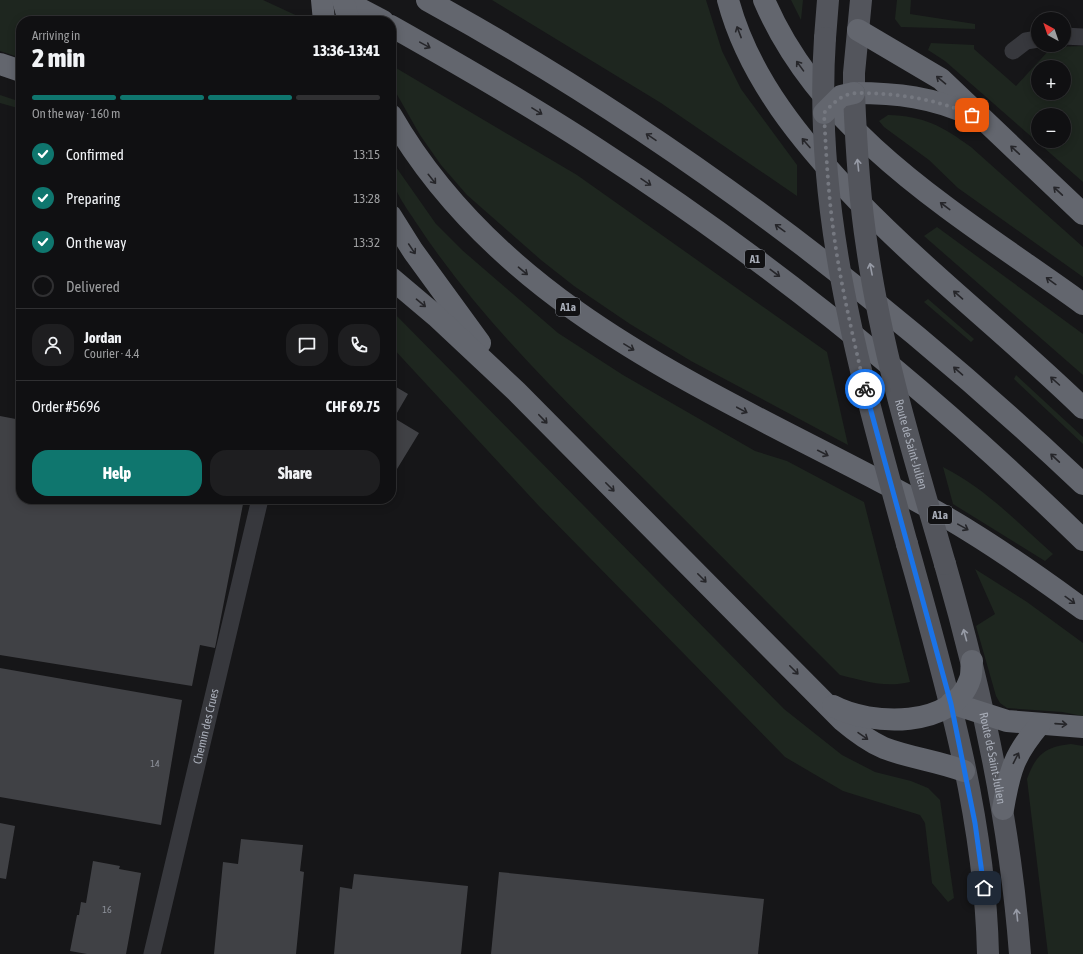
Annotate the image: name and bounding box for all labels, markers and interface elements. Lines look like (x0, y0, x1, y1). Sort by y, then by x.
north arrow (1031, 12, 1071, 52)
map controls (1031, 12, 1071, 148)
one-way arrow (735, 27, 743, 39)
text: Arriving in (32, 28, 80, 43)
one-way arrow (419, 41, 431, 49)
text: 13:36–13:41 (313, 42, 380, 59)
text: 2 min (32, 43, 85, 73)
button: + (1031, 60, 1071, 100)
one-way arrow (796, 61, 805, 72)
one-way arrow (936, 76, 947, 84)
pin (955, 98, 989, 132)
icon: bag (961, 104, 983, 126)
text: On the way · 160 m (32, 106, 120, 121)
one-way arrow (531, 108, 543, 116)
button: − (1031, 108, 1071, 148)
one-way arrow (646, 133, 657, 141)
one-way arrow (801, 138, 811, 148)
icon: check (32, 143, 54, 165)
one-way arrow (1010, 145, 1020, 155)
text: Confirmed (66, 146, 124, 163)
text: 13:15 (353, 147, 380, 162)
one-way arrow (854, 159, 862, 172)
one-way arrow (428, 173, 437, 184)
one-way arrow (640, 178, 651, 186)
one-way arrow (1053, 186, 1063, 195)
icon: check (32, 187, 54, 209)
text: Preparing (66, 190, 120, 207)
text: 13:28 (353, 191, 380, 206)
one-way arrow (940, 202, 951, 210)
one-way arrow (775, 224, 786, 232)
icon: check (32, 231, 54, 253)
text: On the way (66, 234, 127, 251)
text: 13:32 (353, 235, 380, 250)
one-way arrow (408, 243, 416, 255)
road number: A1 (745, 250, 765, 268)
one-way arrow (866, 263, 874, 276)
one-way arrow (518, 267, 529, 276)
one-way arrow (769, 269, 780, 278)
one-way arrow (1046, 277, 1057, 285)
text: Delivered (66, 278, 120, 295)
one-way arrow (953, 290, 963, 299)
one-way arrow (415, 298, 426, 307)
road number: A1a (556, 298, 580, 316)
button: person (32, 324, 74, 366)
button: chat (286, 324, 328, 366)
button: phone (338, 324, 380, 366)
text: Jordan (84, 329, 122, 346)
one-way arrow (623, 343, 634, 351)
text: Courier · 4.4 (84, 346, 140, 361)
one-way arrow (953, 366, 963, 375)
courier (845, 369, 885, 409)
one-way arrow (1049, 377, 1060, 386)
icon: bike (854, 378, 876, 400)
text: Order #5696 (32, 398, 100, 415)
text: CHF 69.75 (326, 398, 380, 415)
street label: Route de Saint-Julien (892, 398, 930, 491)
one-way arrow (736, 407, 748, 414)
one-way arrow (538, 414, 548, 424)
one-way arrow (817, 449, 829, 457)
button: Help (32, 450, 202, 496)
button: Share (210, 450, 380, 496)
one-way arrow (1050, 453, 1060, 462)
one-way arrow (605, 482, 615, 492)
road number: A1a (928, 506, 952, 524)
one-way arrow (957, 524, 969, 531)
one-way arrow (697, 573, 707, 583)
one-way arrow (1065, 596, 1076, 604)
one-way arrow (961, 629, 968, 642)
one-way arrow (789, 665, 799, 675)
street label: Chemin des Crues (190, 687, 222, 765)
street label: Route de Saint-Julien (976, 711, 1008, 805)
one-way arrow (1055, 721, 1068, 728)
one-way arrow (857, 732, 868, 740)
one-way arrow (1013, 752, 1020, 764)
house number: 14 (150, 758, 160, 769)
pin (967, 871, 1001, 905)
icon: home (973, 877, 995, 899)
house number: 16 (102, 904, 112, 915)
one-way arrow (1013, 909, 1021, 922)

